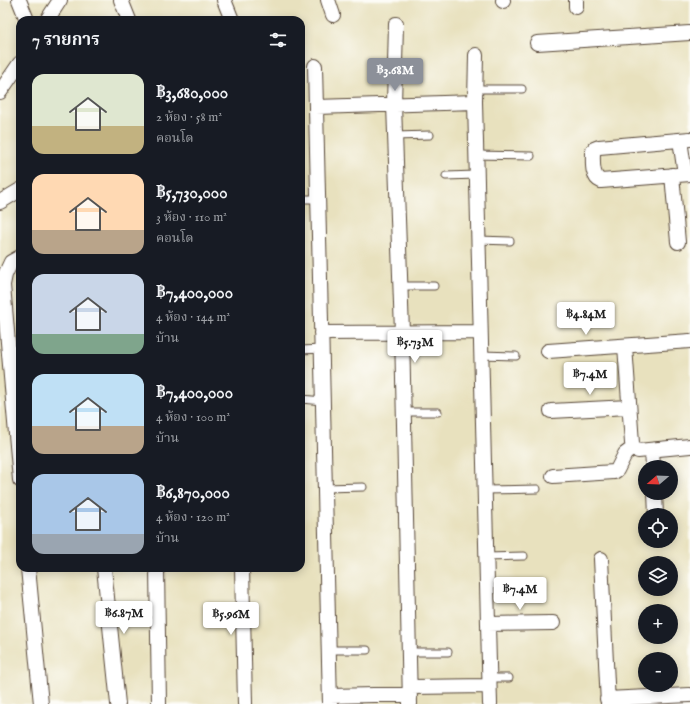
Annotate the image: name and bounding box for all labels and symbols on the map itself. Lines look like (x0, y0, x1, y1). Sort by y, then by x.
pin: ฿3.68M (362, 58, 428, 92)
pin: ฿4.84M (553, 302, 619, 336)
pin: ฿5.73M (382, 330, 448, 364)
pin: ฿7.4M (562, 362, 618, 396)
north arrow (638, 460, 678, 500)
pin: ฿7.4M (492, 577, 548, 611)
pin: ฿6.87M (91, 601, 157, 635)
pin: ฿5.96M (198, 602, 264, 636)

